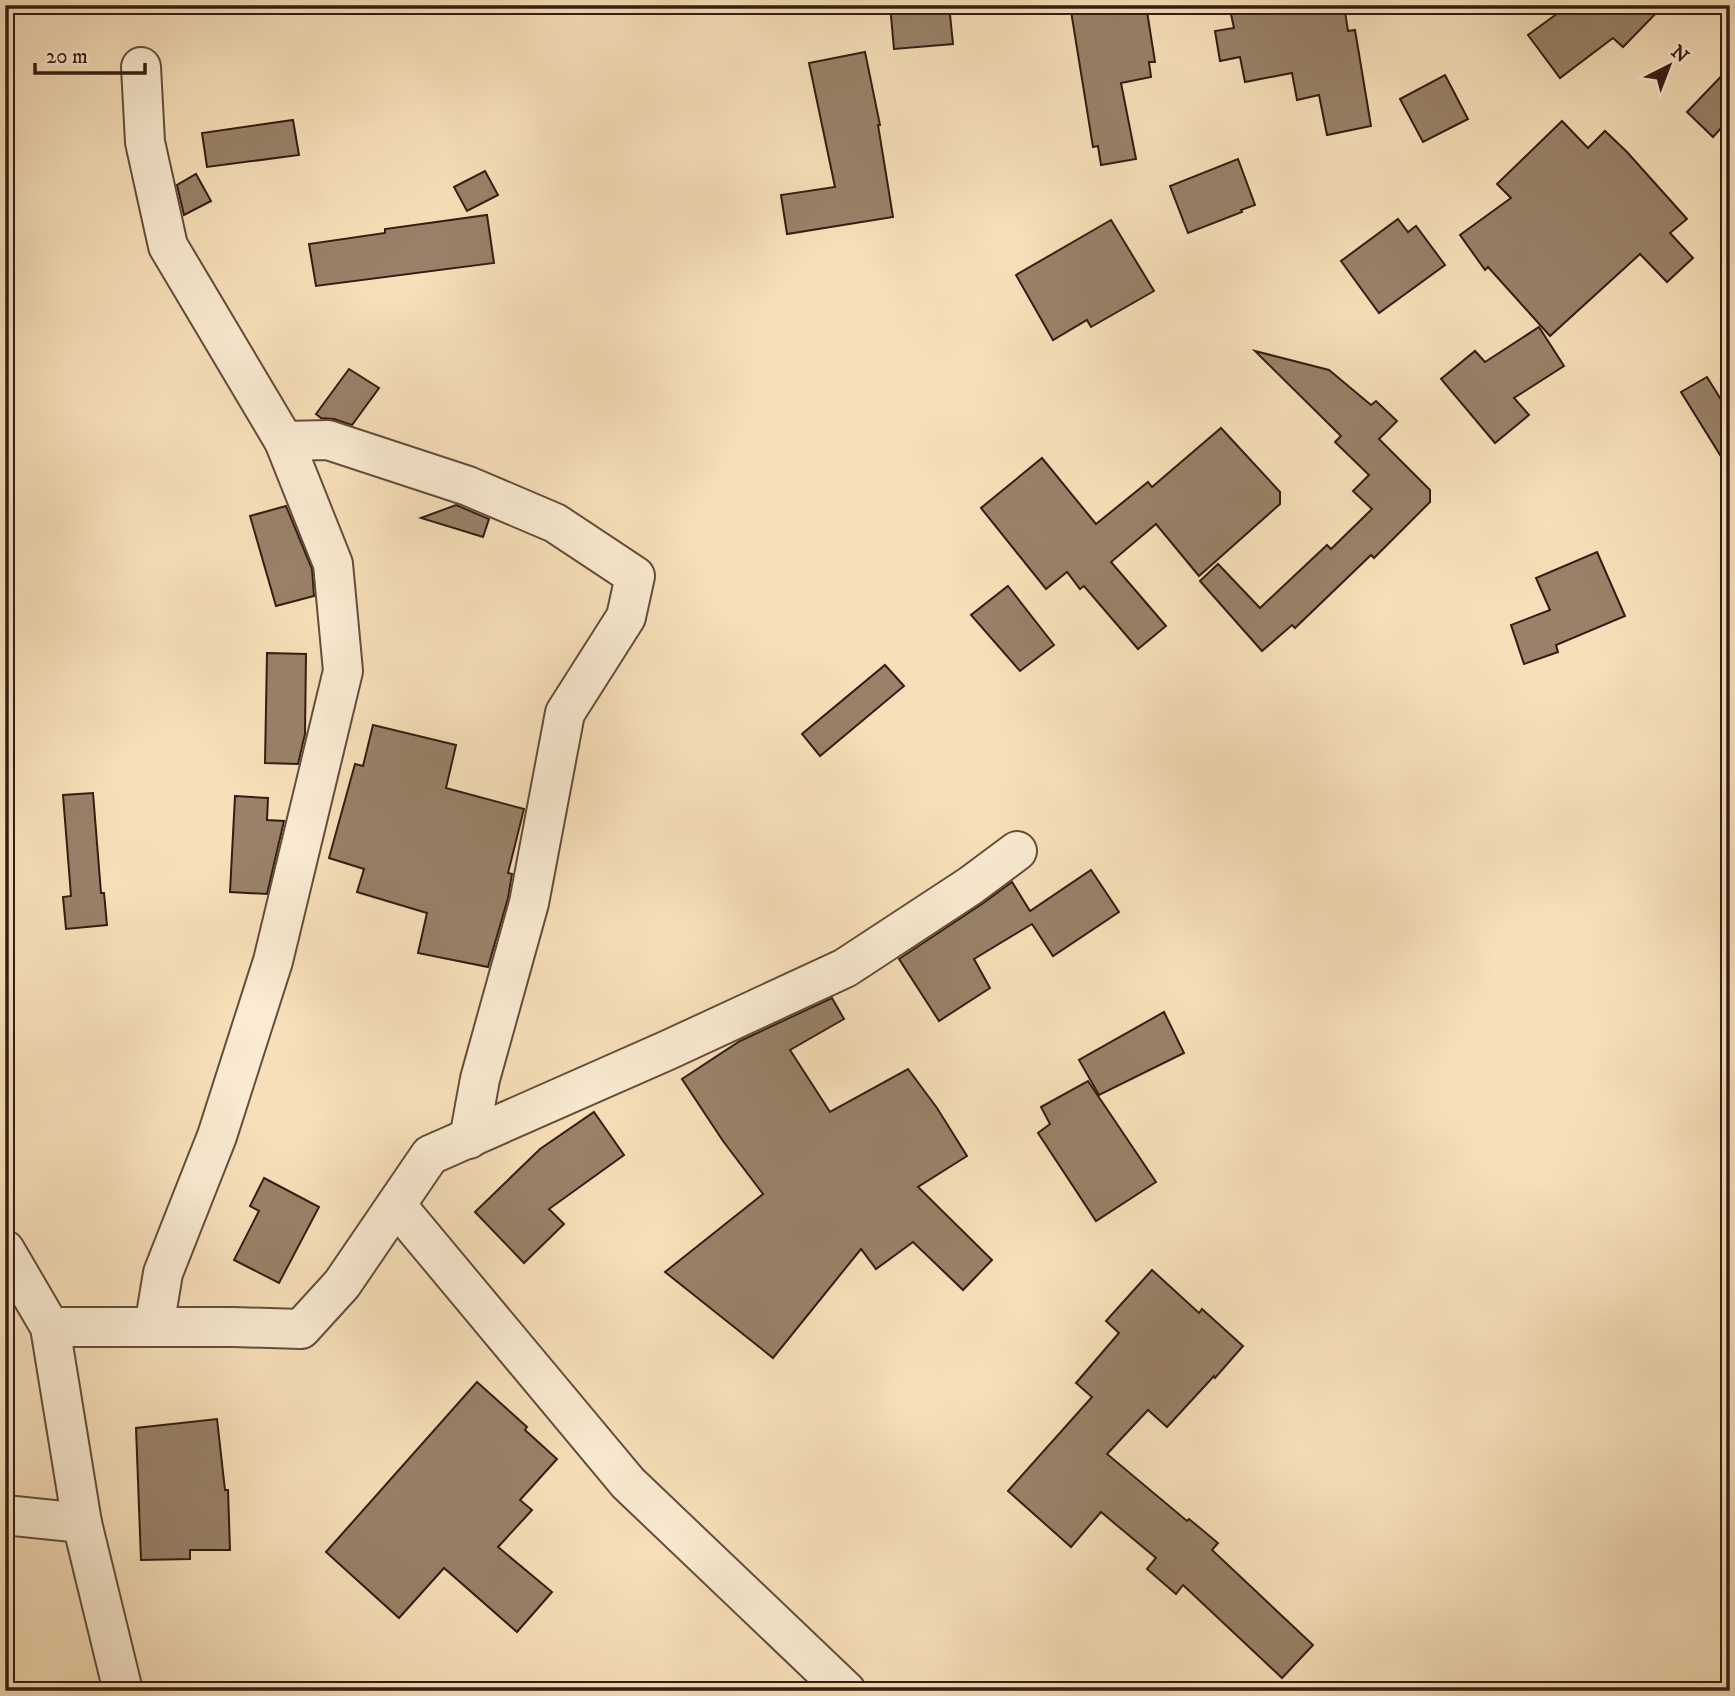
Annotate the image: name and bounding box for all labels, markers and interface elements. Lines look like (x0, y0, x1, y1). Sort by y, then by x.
scale bar (35, 32, 145, 76)
north arrow (1634, 32, 1704, 102)
text: N (1666, 41, 1693, 69)
text: 20 m (46, 44, 88, 70)

